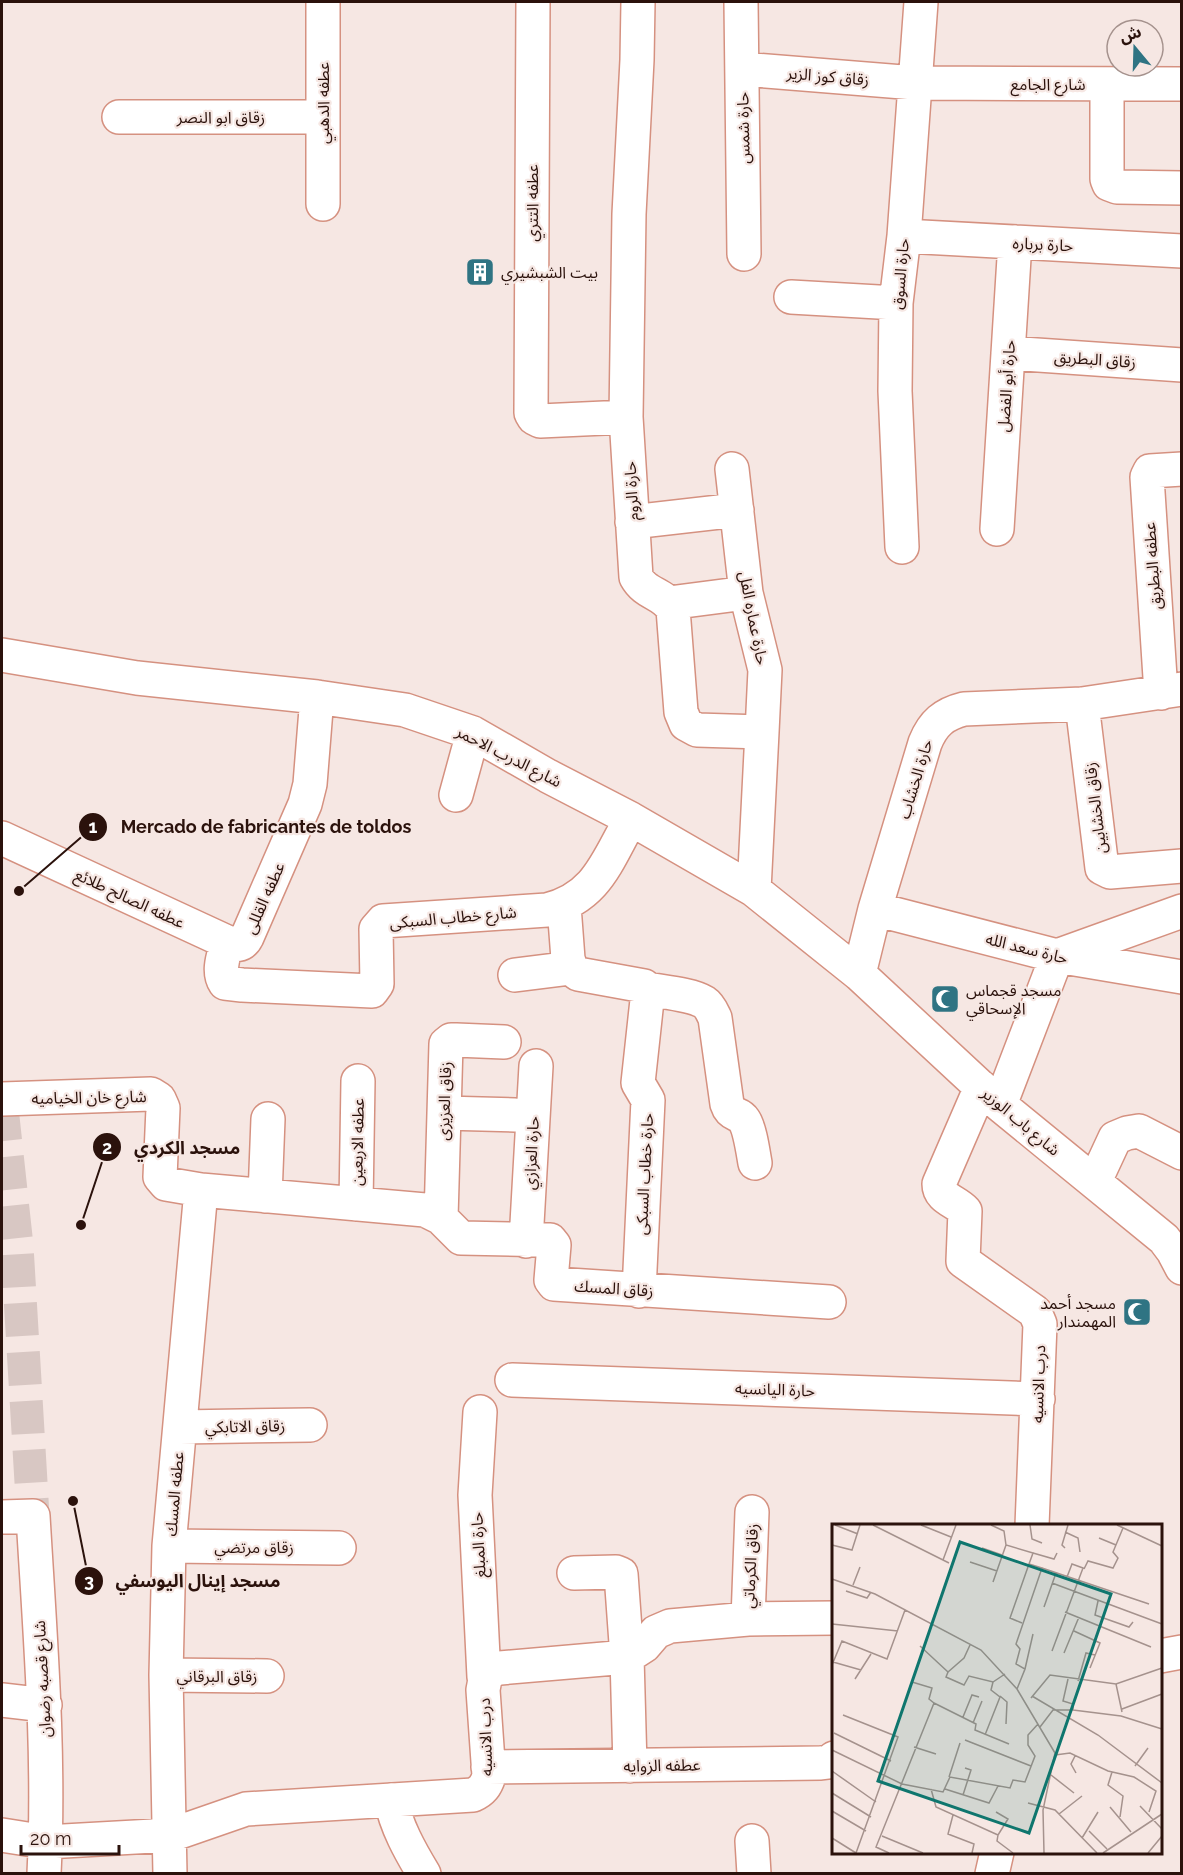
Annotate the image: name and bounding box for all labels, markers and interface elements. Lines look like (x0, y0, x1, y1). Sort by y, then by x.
north arrow (1105, 18, 1165, 78)
text: ش (1117, 22, 1144, 47)
street label: عطفه الدهبي (314, 62, 336, 144)
street label: زقاق كوز الزير (785, 63, 870, 90)
street label: شارع الجامع (1011, 75, 1085, 97)
street label: حارة شمس (733, 92, 754, 164)
street label: زقاق ابو النصر (176, 108, 265, 127)
street label: عطفه التتري (523, 164, 545, 242)
street label: حارة برباره (1012, 233, 1074, 256)
street label: حارة السوق (888, 238, 913, 310)
building icon: بيت الشبشيري (464, 256, 496, 288)
place label: بيت الشبشيري (501, 263, 598, 285)
street label: حارة أبو الفضل (994, 339, 1019, 433)
street label: زقاق البطريق (1053, 347, 1137, 373)
street label: حارة الروم (620, 461, 646, 521)
street label: عطفه البطريق (1140, 522, 1166, 610)
street label: حارة عماره الفل (735, 570, 772, 667)
street label: شارع الدرب الاحمر (451, 721, 565, 794)
street label: حارة الخشاب (894, 737, 937, 821)
street label: زقاق الخشابين (1080, 761, 1111, 855)
callout: Mercado de fabricantes de toldos (78, 809, 423, 845)
text: 1 (89, 816, 98, 837)
text: Mercado de fabricantes de toldos (121, 816, 411, 837)
street label: عطفه القللى (240, 859, 289, 937)
street label: عطفه الصالح طلائع (71, 865, 188, 935)
street label: شارع خطاب السبكى (389, 902, 518, 936)
street label: حارة سعد الله (984, 929, 1070, 968)
place label: مسجد قجماس الإسحاقي (966, 981, 1061, 1021)
mosque icon: مسجد قجماس الإسحاقي (929, 983, 961, 1015)
street label: زقاق العزيزى (434, 1061, 455, 1141)
street label: شارع باب الوزير (975, 1083, 1064, 1162)
street label: شارع خان الخياميه (31, 1087, 147, 1111)
street label: عطفه الاربعين (347, 1098, 368, 1186)
street label: حارة خطاب السبكى (632, 1112, 657, 1236)
street label: حارة العزازي (520, 1116, 546, 1191)
callout: مسجد الكردي (92, 1129, 252, 1165)
text: 2 (102, 1137, 112, 1158)
text: مسجد الكردي (134, 1137, 240, 1162)
street label: زقاق المسك (574, 1276, 654, 1301)
place label: مسجد أحمد المهمندار (1040, 1294, 1116, 1331)
mosque icon: مسجد أحمد المهمندار (1121, 1296, 1153, 1328)
street label: درب الانسيه (1028, 1345, 1049, 1423)
street label: حارة اليانسيه (735, 1379, 815, 1400)
street label: زقاق الاتابكي (205, 1416, 285, 1439)
street label: عطفه المسك (161, 1451, 188, 1537)
street label: حارة المبلغ (467, 1511, 493, 1578)
street label: زقاق الكرماتي (739, 1523, 765, 1609)
inset map (832, 1524, 1162, 1854)
street label: زقاق مرتضي (214, 1538, 294, 1560)
callout: مسجد إينال اليوسفي (74, 1563, 293, 1599)
text: 3 (84, 1570, 94, 1591)
text: مسجد إينال اليوسفي (116, 1570, 280, 1595)
street label: شارع قصبه رضوان (30, 1620, 58, 1738)
street label: زقاق البرقاني (177, 1667, 257, 1689)
street label: درب الانسيه (475, 1698, 496, 1776)
street label: عطفه الزوايه (623, 1755, 701, 1776)
scale bar (21, 1818, 118, 1856)
text: 20 m (30, 1828, 72, 1849)

